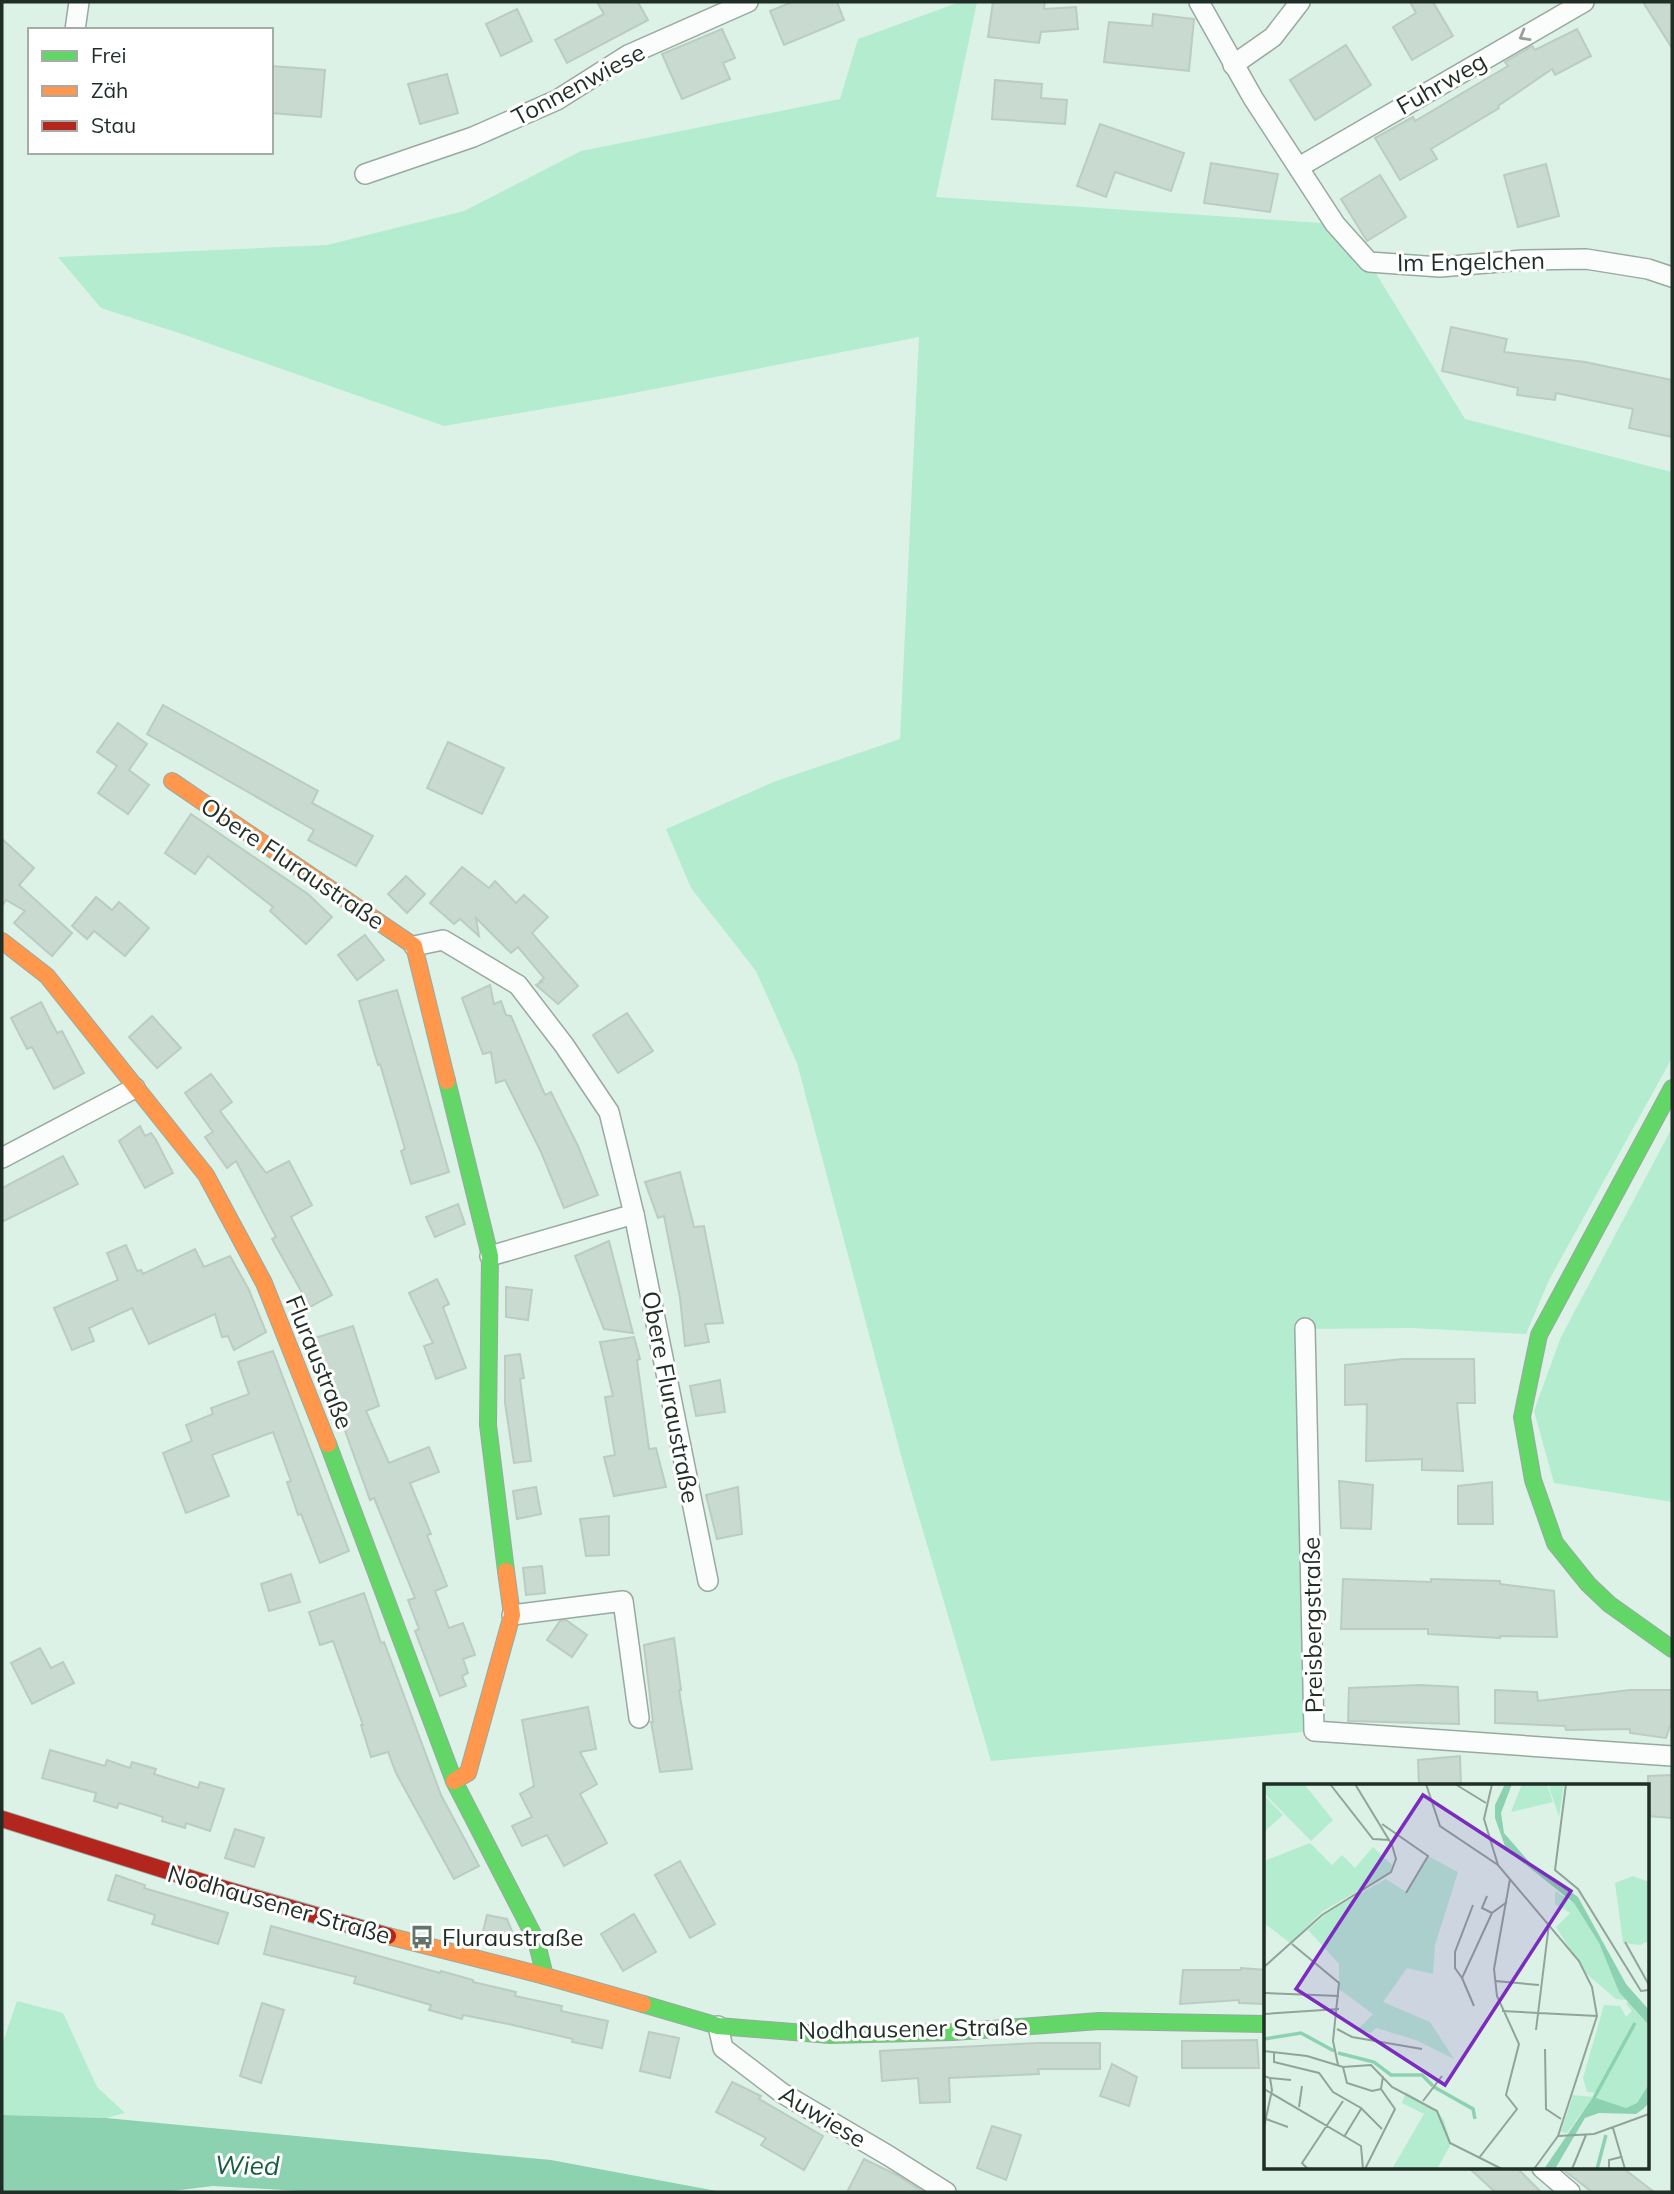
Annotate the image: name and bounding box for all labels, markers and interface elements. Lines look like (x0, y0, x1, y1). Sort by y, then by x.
legend (28, 28, 273, 154)
one-way arrow (1519, 28, 1532, 41)
street label: Tonnenwiese (506, 36, 650, 132)
text: Frei (91, 42, 127, 68)
street label: Fuhrweg (1391, 45, 1491, 121)
text: Zäh (91, 77, 128, 103)
text: Stau (91, 112, 136, 138)
street label: Im Engelchen (1397, 245, 1545, 277)
street label: Obere Fluraustraße (195, 790, 391, 936)
street label: Obere Fluraustraße (636, 1289, 706, 1505)
street label: Fluraustraße (280, 1291, 360, 1433)
street label: Preisbergstraße (1295, 1536, 1329, 1714)
inset map (1264, 1784, 1650, 2170)
street label: Nodhausener Straße (164, 1858, 394, 1950)
place label: Fluraustraße (442, 1922, 583, 1952)
bus stop icon: Fluraustraße (408, 1923, 436, 1951)
street label: Nodhausener Straße (798, 2011, 1028, 2045)
street label: Auwiese (774, 2078, 872, 2154)
water label: Wied (214, 2148, 280, 2182)

